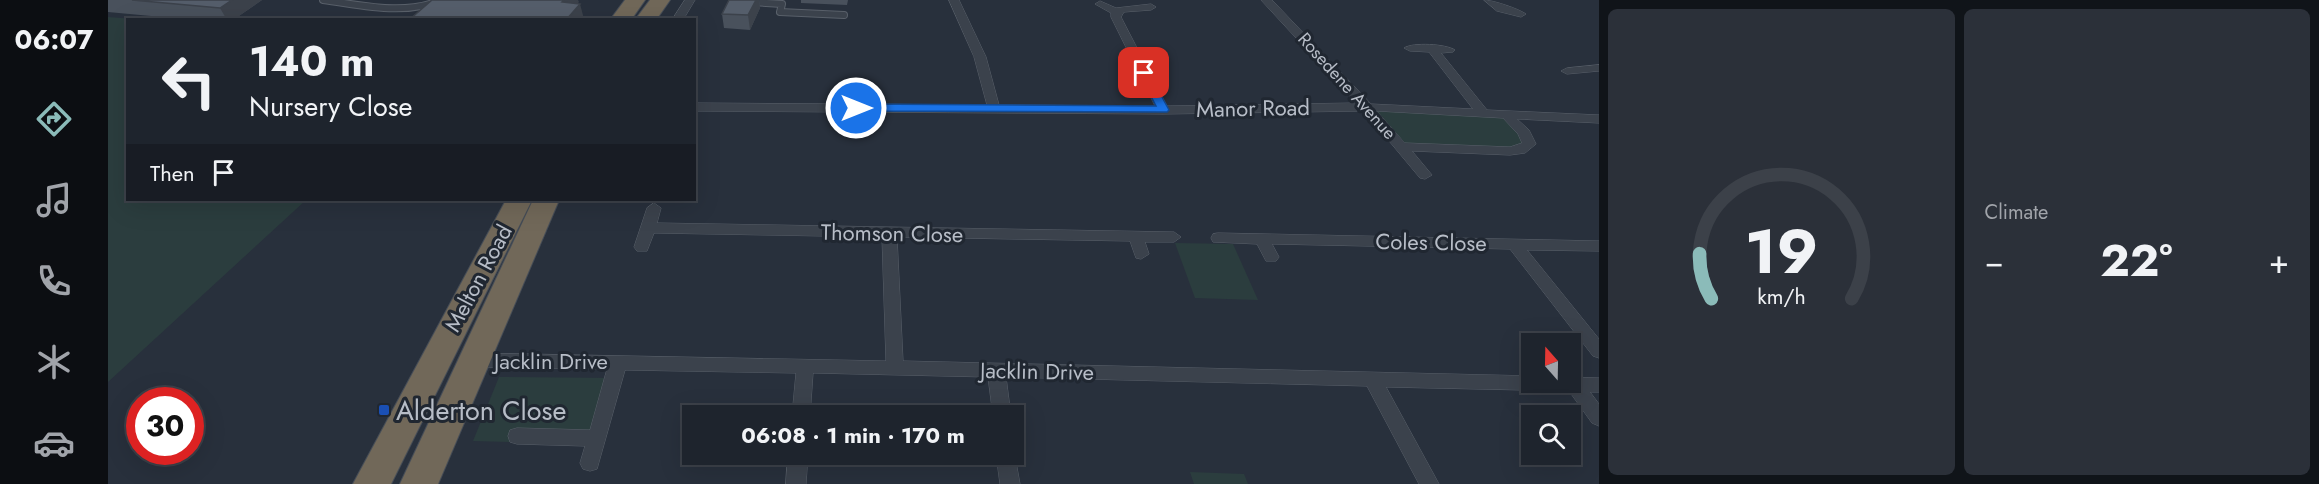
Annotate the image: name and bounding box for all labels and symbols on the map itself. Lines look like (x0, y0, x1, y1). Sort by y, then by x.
street label: Rosedene Avenue (1292, 27, 1402, 145)
pin (1118, 47, 1169, 98)
position arrow (824, 76, 888, 140)
street label: Manor Road (1196, 91, 1310, 125)
street label: Thomson Close (821, 216, 963, 250)
street label: Melton Road (436, 219, 520, 337)
street label: Coles Close (1375, 225, 1487, 259)
north arrow (1521, 333, 1581, 393)
street label: Jacklin Drive (491, 345, 608, 377)
street label: Jacklin Drive (977, 354, 1094, 388)
speed limit sign: 30 (126, 387, 204, 465)
place label: Alderton Close (396, 391, 566, 430)
marker: Alderton Close (377, 403, 391, 417)

